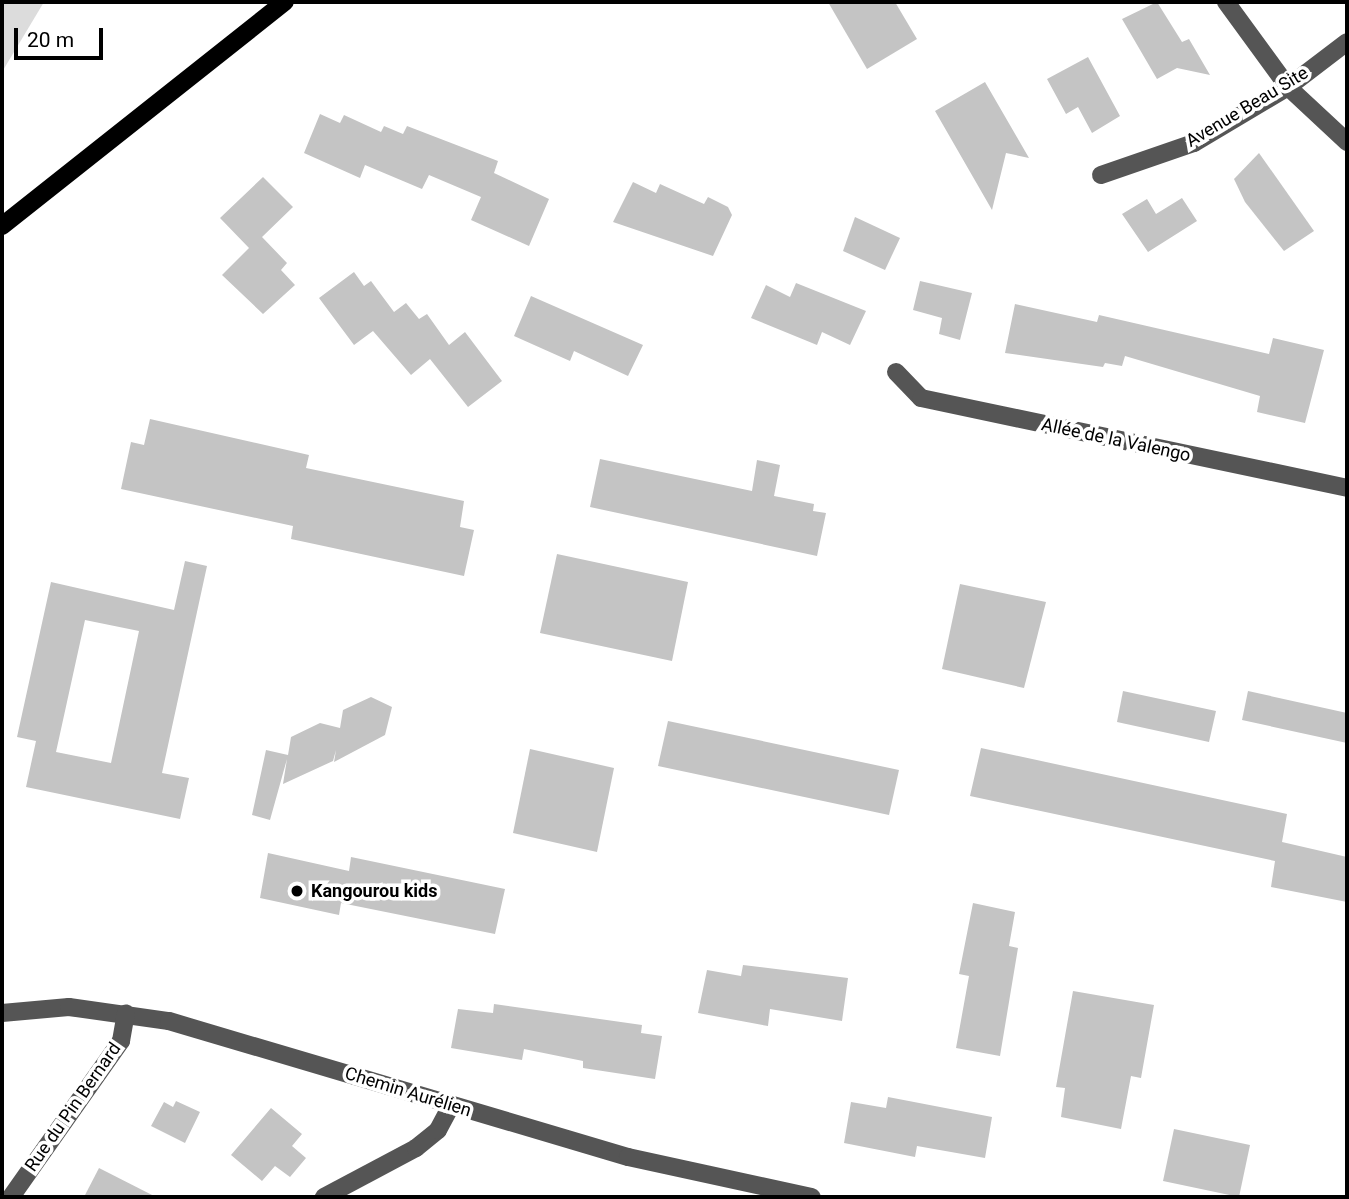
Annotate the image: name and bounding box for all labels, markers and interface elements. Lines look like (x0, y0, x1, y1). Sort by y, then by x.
scale bar (18, 14, 107, 58)
text: 20 m (27, 28, 74, 52)
street label: Avenue Beau Site (1182, 62, 1312, 152)
street label: Allée de la Valengo (1039, 414, 1193, 466)
place label: Kangourou kids (311, 880, 437, 902)
marker: Kangourou kids (289, 883, 305, 899)
street label: Rue du Pin Bernard (20, 1038, 126, 1176)
street label: Chemin Aurélien (342, 1063, 474, 1121)

